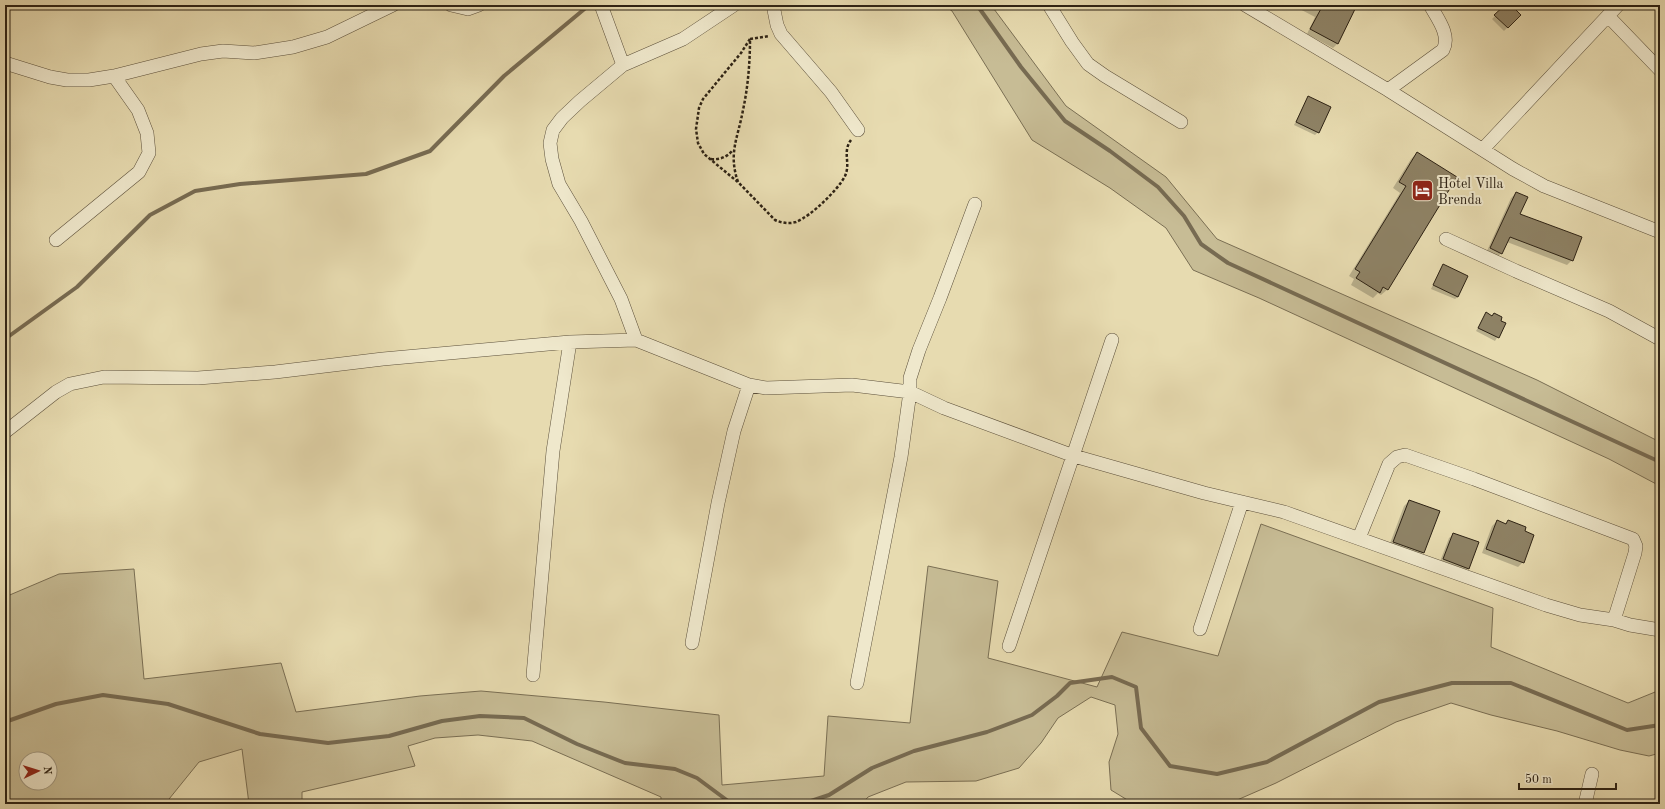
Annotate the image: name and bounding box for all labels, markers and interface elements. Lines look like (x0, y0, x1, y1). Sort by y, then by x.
place label: Hotel Villa Brenda (1438, 177, 1504, 207)
hotel icon: Hotel Villa Brenda (1410, 178, 1436, 204)
north arrow (18, 751, 58, 791)
scale bar (1519, 765, 1616, 791)
text: N (41, 766, 52, 776)
text: 50 m (1525, 773, 1552, 786)

